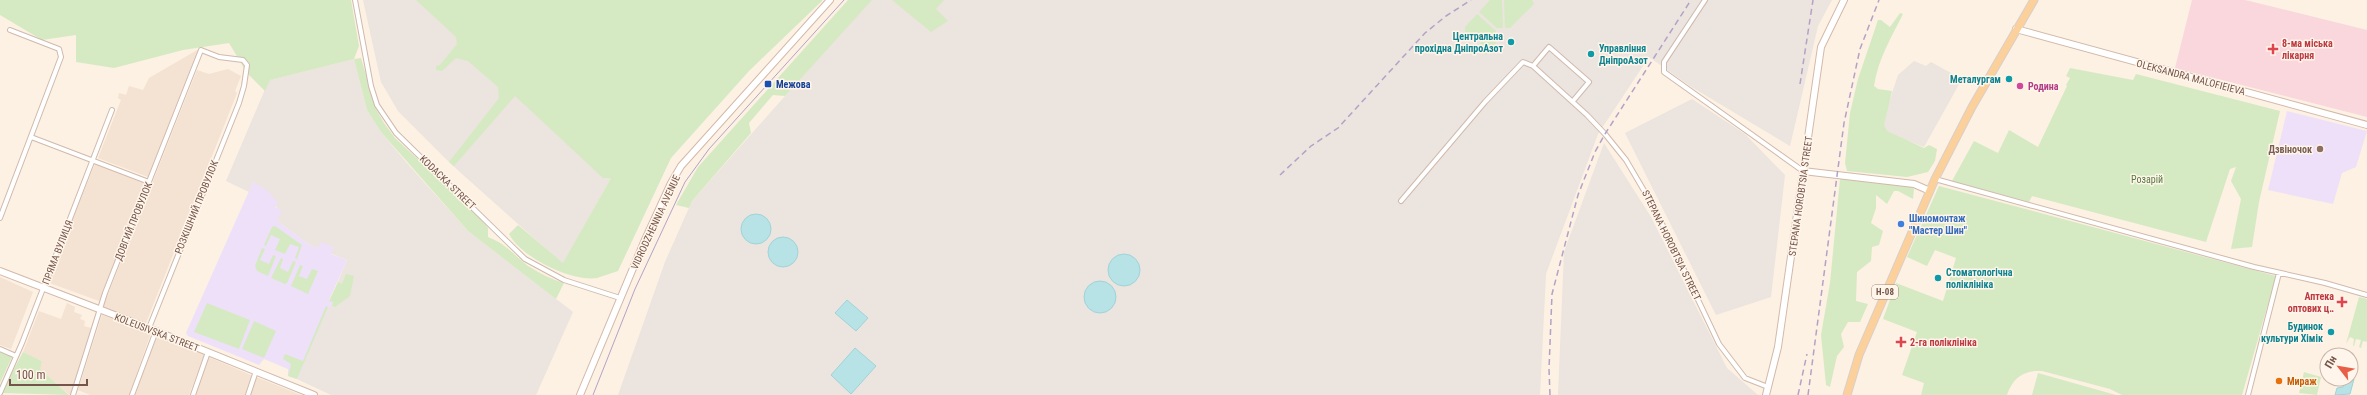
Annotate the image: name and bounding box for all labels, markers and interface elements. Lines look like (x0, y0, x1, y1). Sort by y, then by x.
place label: Центральна прохідна ДніпроАзот (1415, 31, 1503, 54)
marker: Центральна прохідна ДніпроАзот (1506, 37, 1516, 47)
place label: 8-ма міська лікарня (2282, 38, 2333, 61)
place label: Управління ДніпроАзот (1599, 43, 1648, 66)
marker: 8-ма міська лікарня (2267, 43, 2279, 55)
marker: Управління ДніпроАзот (1586, 49, 1596, 59)
street label: OLEKSANDRA MALOFIEIEVA (2135, 58, 2247, 97)
place label: Металургам (1950, 74, 2001, 85)
marker: Металургам (2004, 74, 2014, 84)
marker: Межова (763, 79, 773, 89)
place label: Межова (776, 79, 811, 90)
marker: Родина (2015, 81, 2025, 91)
place label: Родина (2028, 81, 2059, 92)
street label: STEPANA HOROBTSIA STREET (1787, 135, 1814, 257)
place label: Дзвіночок (2269, 144, 2312, 155)
marker: Дзвіночок (2315, 144, 2325, 154)
street label: KODACKA STREET (418, 153, 478, 212)
street label: РОЗКІШНИЙ ПРОВУЛОК (172, 158, 220, 256)
street label: VIDRODZHENNIA AVENUE (629, 173, 682, 271)
park label: Розарій (2131, 174, 2163, 185)
street label: ДОВГИЙ ПРОВУЛОК (112, 180, 154, 262)
street label: STEPANA HOROBTSIA STREET (1640, 188, 1703, 302)
place label: Шиномонтаж "Мастер Шин" (1909, 213, 1967, 236)
street label: ПРЯМА ВУЛИЦЯ (40, 218, 75, 286)
marker: Шиномонтаж "Мастер Шин" (1896, 219, 1906, 229)
place label: Стоматологічна поліклініка (1946, 267, 2013, 290)
marker: Стоматологічна поліклініка (1933, 273, 1943, 283)
road number: Н-08 (1872, 285, 1898, 299)
place label: Аптека оптових ц‥ (2288, 291, 2334, 314)
marker: Аптека оптових ц‥ (2337, 297, 2347, 307)
street label: KOLEUSIVSKA STREET (113, 311, 201, 354)
place label: Будинок культури Хімік (2261, 321, 2323, 344)
marker: Будинок культури Хімік (2326, 327, 2336, 337)
marker: 2-га поліклініка (1895, 336, 1907, 348)
place label: 2-га поліклініка (1910, 337, 1977, 348)
north arrow (2319, 347, 2359, 387)
text: Пн (2322, 354, 2340, 371)
scale bar (10, 361, 87, 387)
text: 100 m (16, 368, 46, 382)
marker: Мираж (2274, 376, 2284, 386)
place label: Мираж (2287, 376, 2317, 387)

